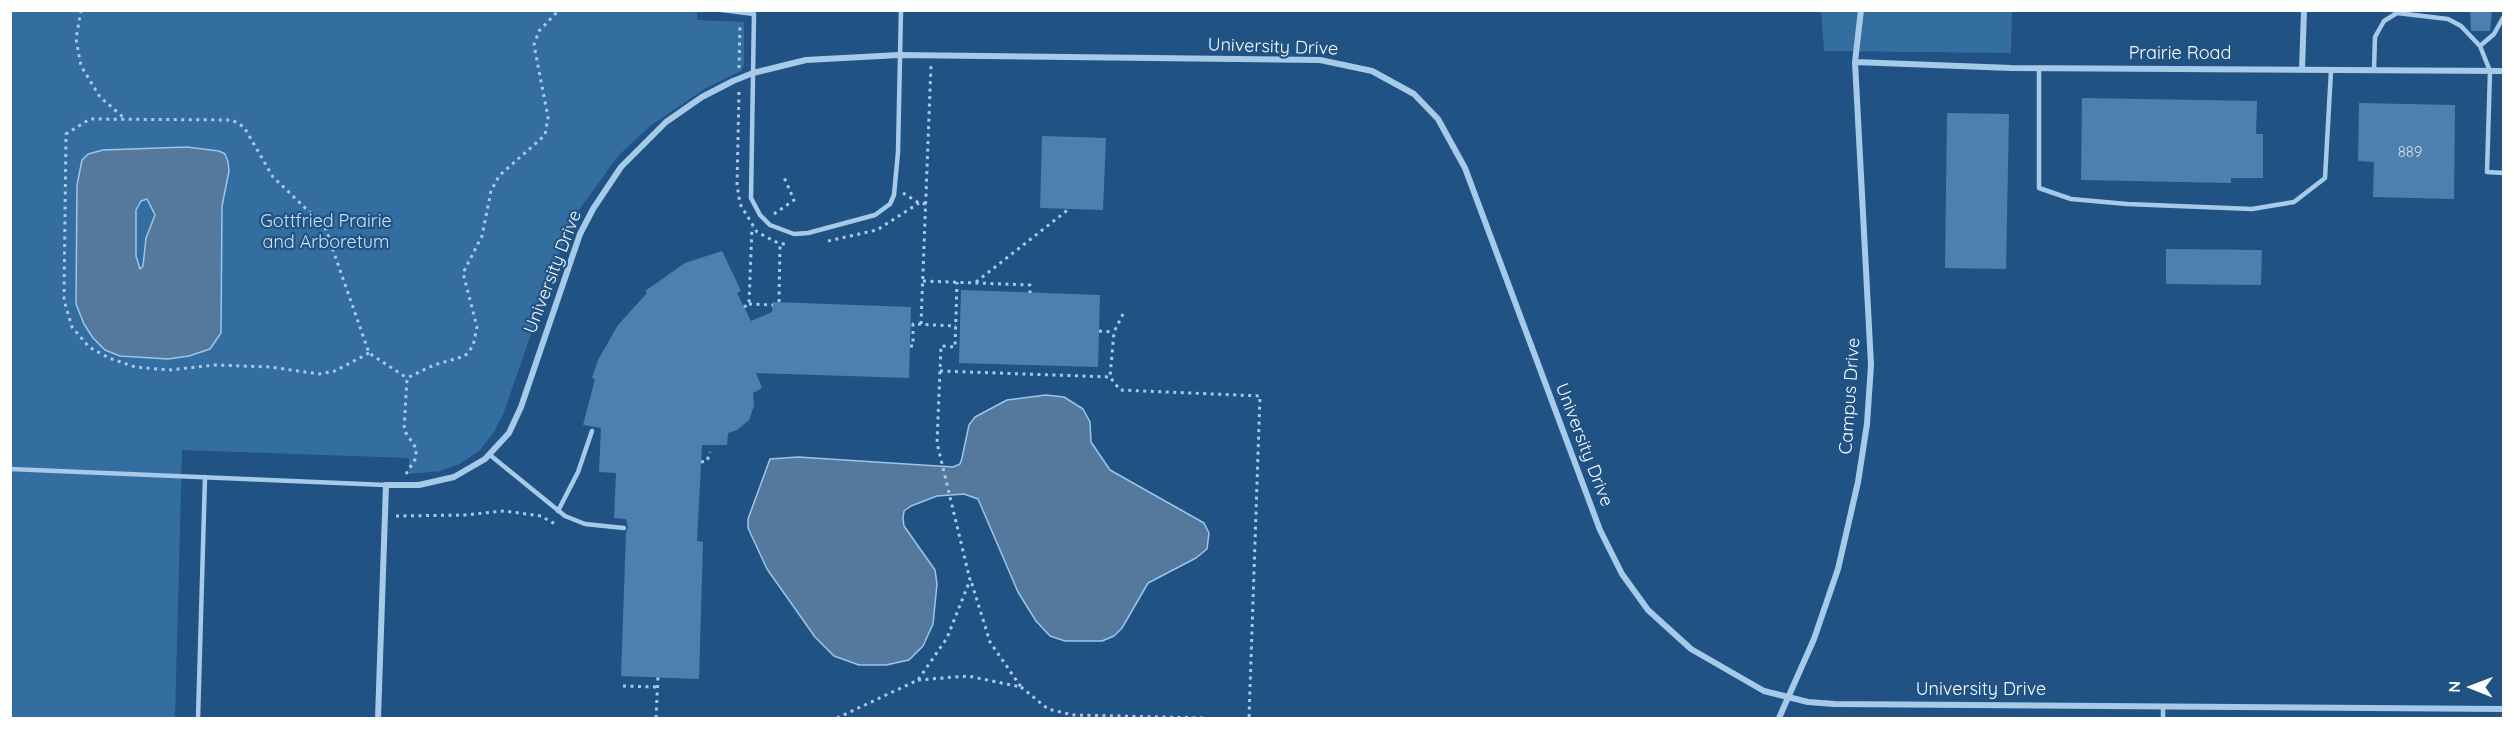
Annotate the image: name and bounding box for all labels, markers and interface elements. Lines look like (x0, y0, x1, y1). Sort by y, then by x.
street label: University Drive (1207, 34, 1339, 60)
street label: Prairie Road (2129, 43, 2231, 65)
house number: 889 (2398, 143, 2422, 161)
street label: University Drive (520, 207, 586, 337)
park label: Gottfried Prairie and Arboretum (260, 211, 392, 254)
street label: Campus Drive (1835, 337, 1865, 455)
street label: University Drive (1551, 380, 1617, 510)
north arrow (2442, 657, 2502, 717)
street label: University Drive (1916, 679, 2046, 701)
text: N (2444, 681, 2464, 693)

